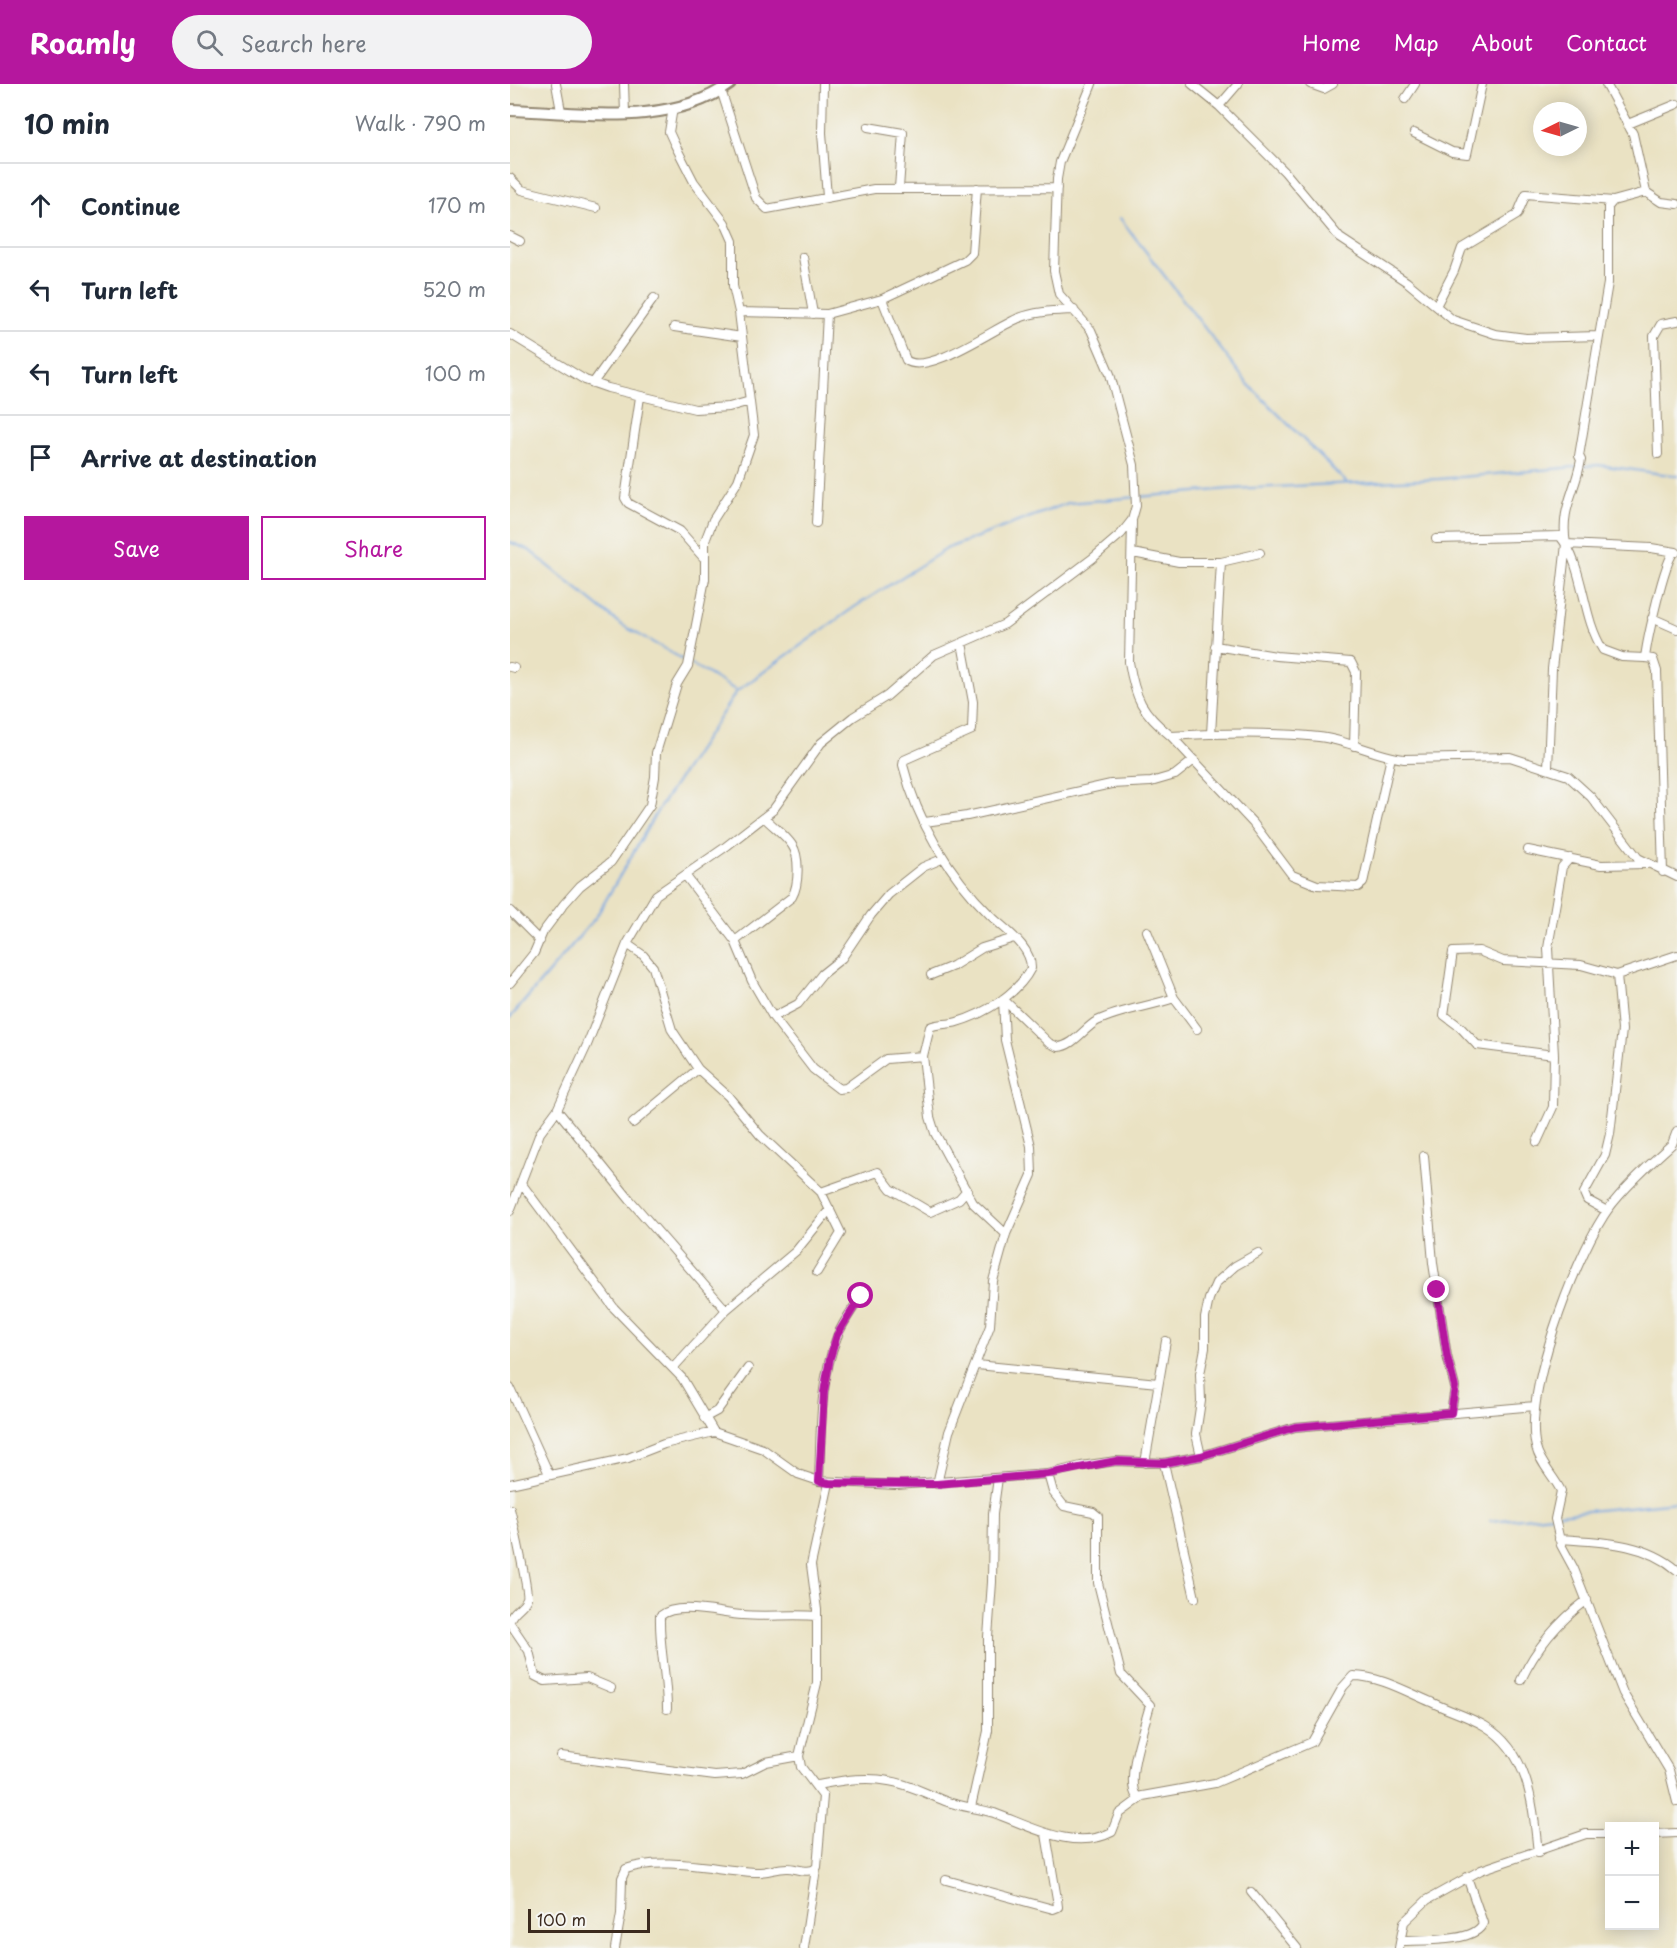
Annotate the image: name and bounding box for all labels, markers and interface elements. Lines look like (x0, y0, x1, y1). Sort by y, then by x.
search box (172, 15, 592, 69)
text: Roamly (30, 21, 136, 64)
icon: search (193, 26, 226, 59)
text: Search here (241, 26, 367, 59)
text: Home (1302, 26, 1361, 58)
text: Map (1394, 26, 1439, 58)
text: About (1472, 26, 1533, 58)
text: Contact (1566, 26, 1647, 58)
north arrow (1533, 102, 1587, 156)
text: 10 min (24, 104, 110, 143)
text: Walk · 790 m (355, 108, 486, 138)
icon: ahead (24, 189, 57, 222)
text: Continue (81, 189, 180, 222)
text: 170 m (428, 190, 486, 220)
icon: left (24, 273, 57, 306)
text: Turn left (81, 273, 178, 306)
text: 520 m (422, 274, 486, 304)
icon: left (24, 357, 57, 390)
text: Turn left (81, 357, 178, 390)
text: 100 m (425, 358, 486, 388)
icon: arrive (24, 441, 57, 474)
text: Arrive at destination (81, 441, 317, 474)
button: Save (24, 516, 249, 580)
button: Share (261, 516, 486, 580)
route end (1423, 1276, 1449, 1302)
route start (847, 1282, 873, 1308)
map controls (1605, 1822, 1659, 1930)
button: + (1605, 1822, 1659, 1876)
button: − (1605, 1876, 1659, 1930)
scale bar (528, 1906, 650, 1934)
text: 100 m (537, 1907, 586, 1931)

